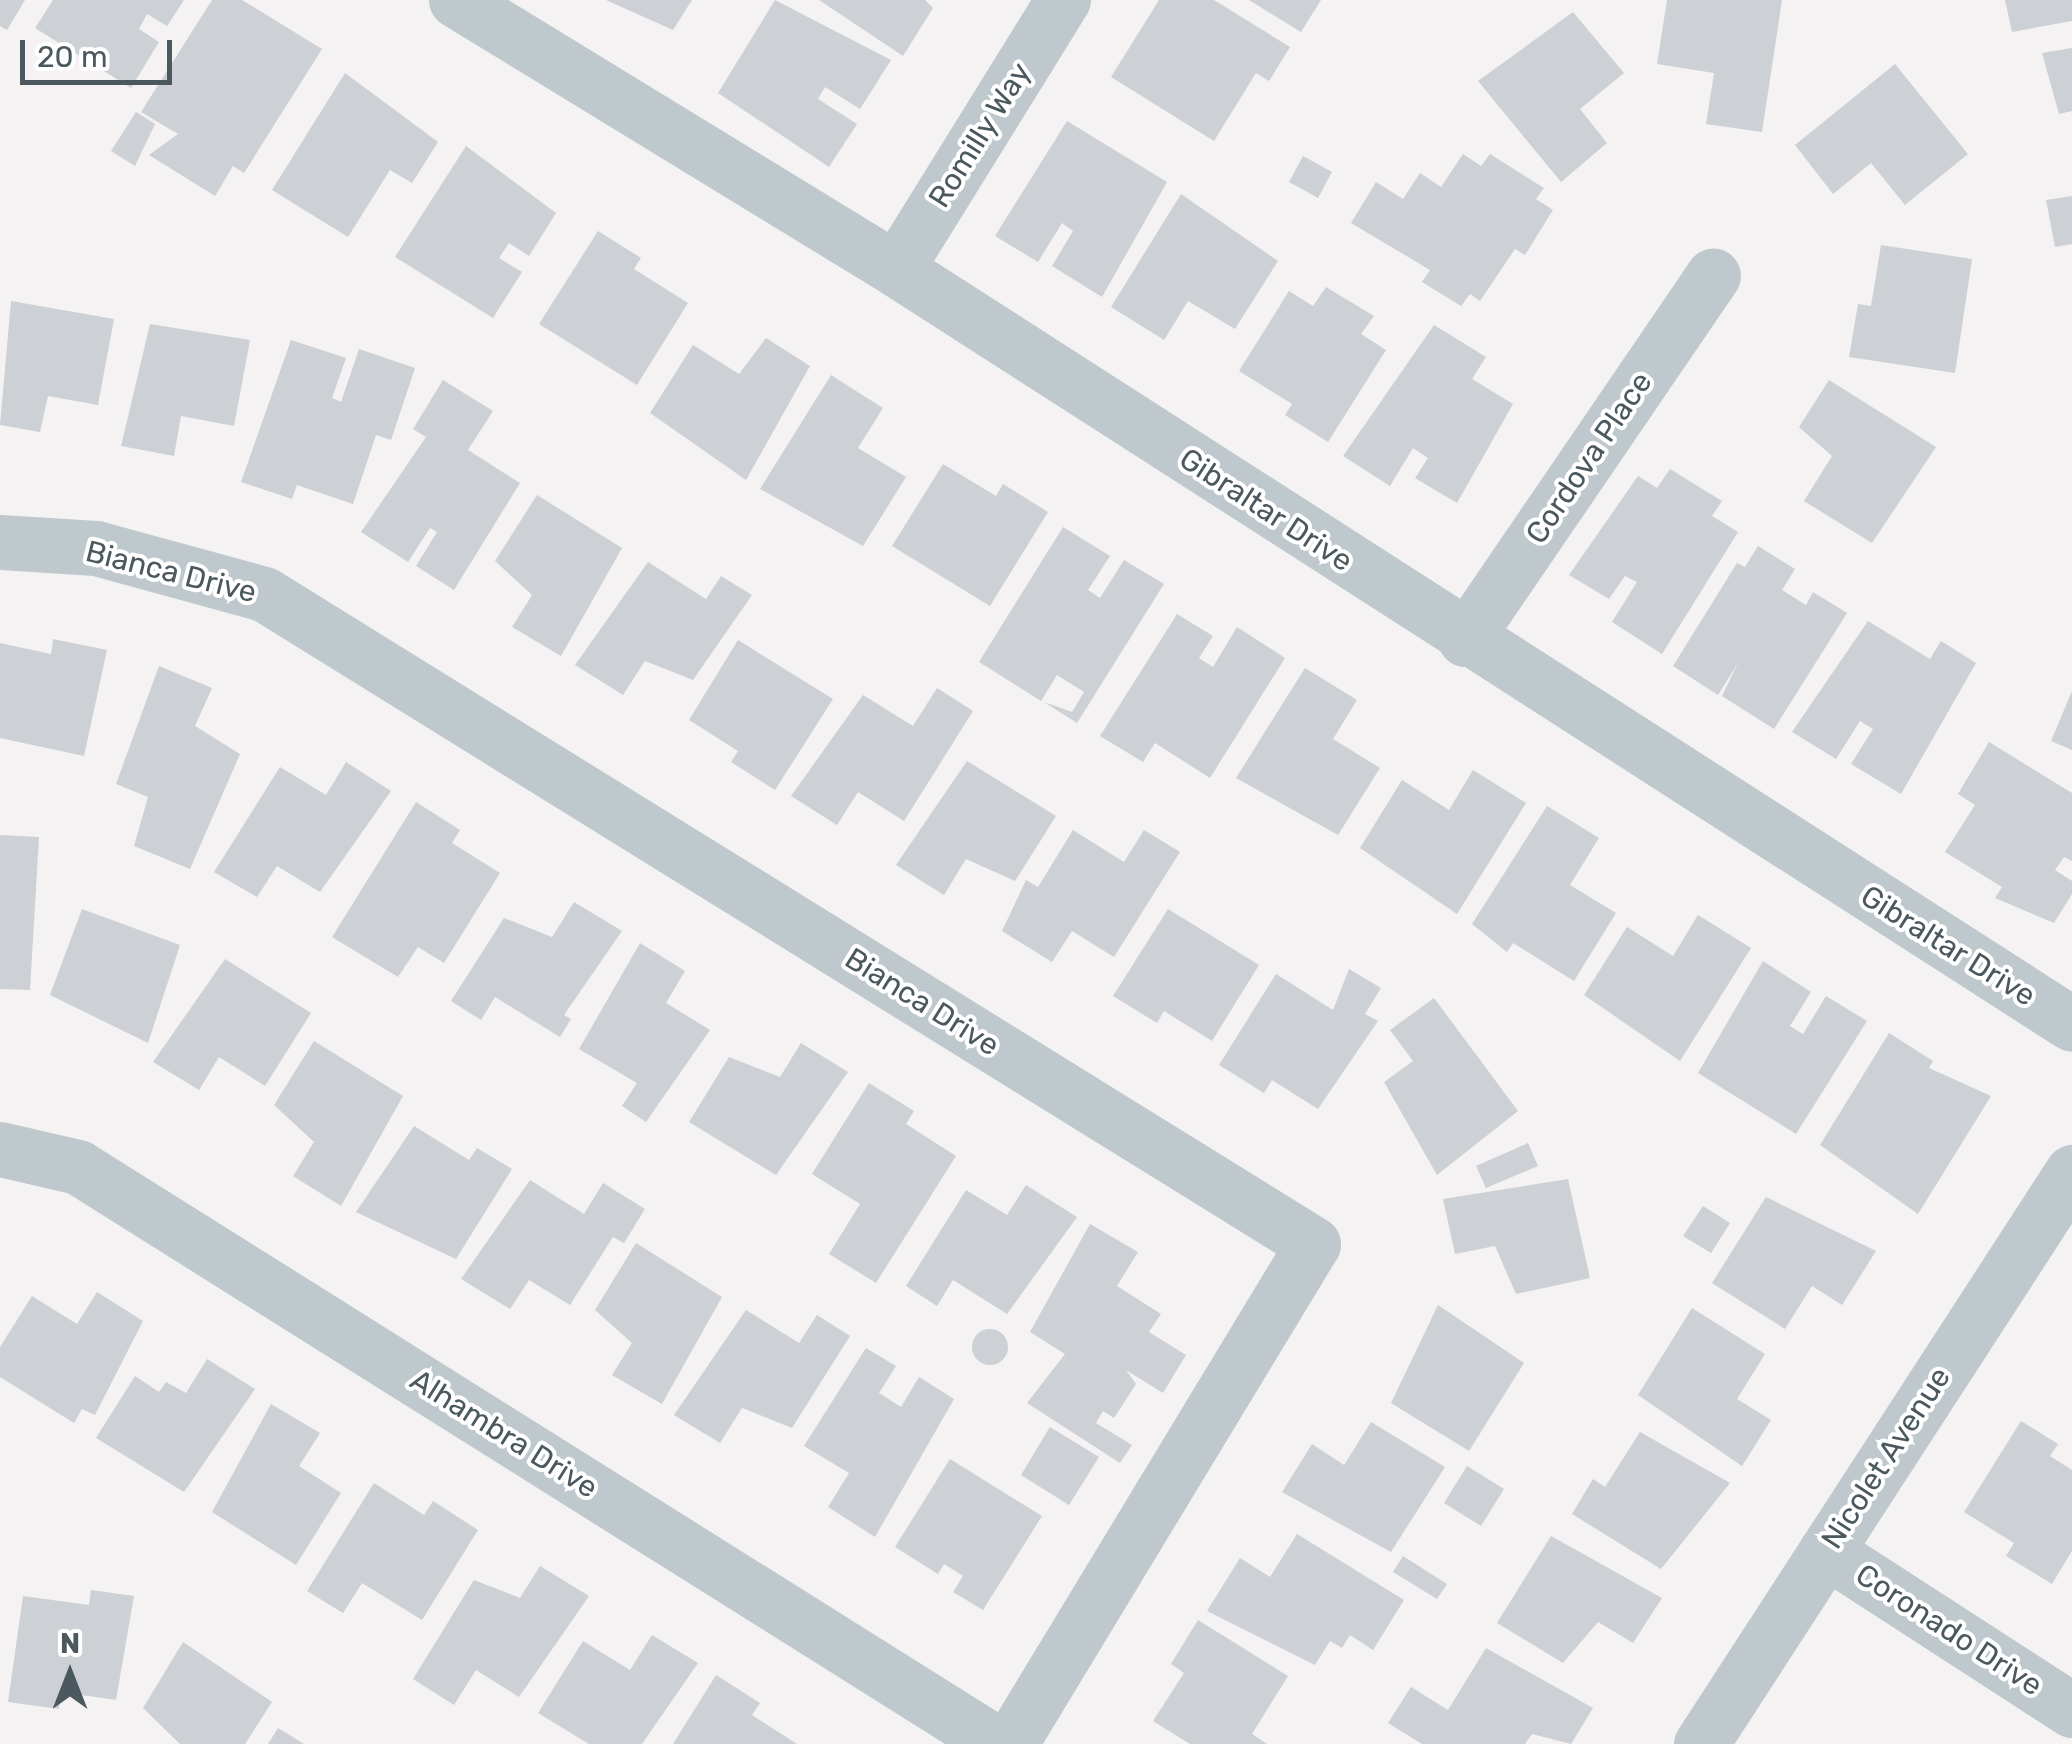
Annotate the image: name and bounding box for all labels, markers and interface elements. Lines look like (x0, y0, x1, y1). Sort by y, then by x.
scale bar (25, 20, 178, 82)
text: 20 m (37, 39, 108, 75)
street label: Romilly Way (921, 55, 1039, 215)
street label: Cordova Place (1518, 365, 1660, 551)
street label: Gibraltar Drive (1172, 441, 1360, 579)
street label: Bianca Drive (82, 533, 260, 611)
street label: Gibraltar Drive (1854, 878, 2042, 1014)
street label: Bianca Drive (838, 940, 1006, 1064)
street label: Nicolet Avenue (1814, 1360, 1958, 1556)
street label: Alhambra Drive (404, 1362, 604, 1506)
street label: Coronado Drive (1849, 1556, 2049, 1704)
north arrow (20, 1624, 120, 1724)
text: N (60, 1627, 80, 1660)

